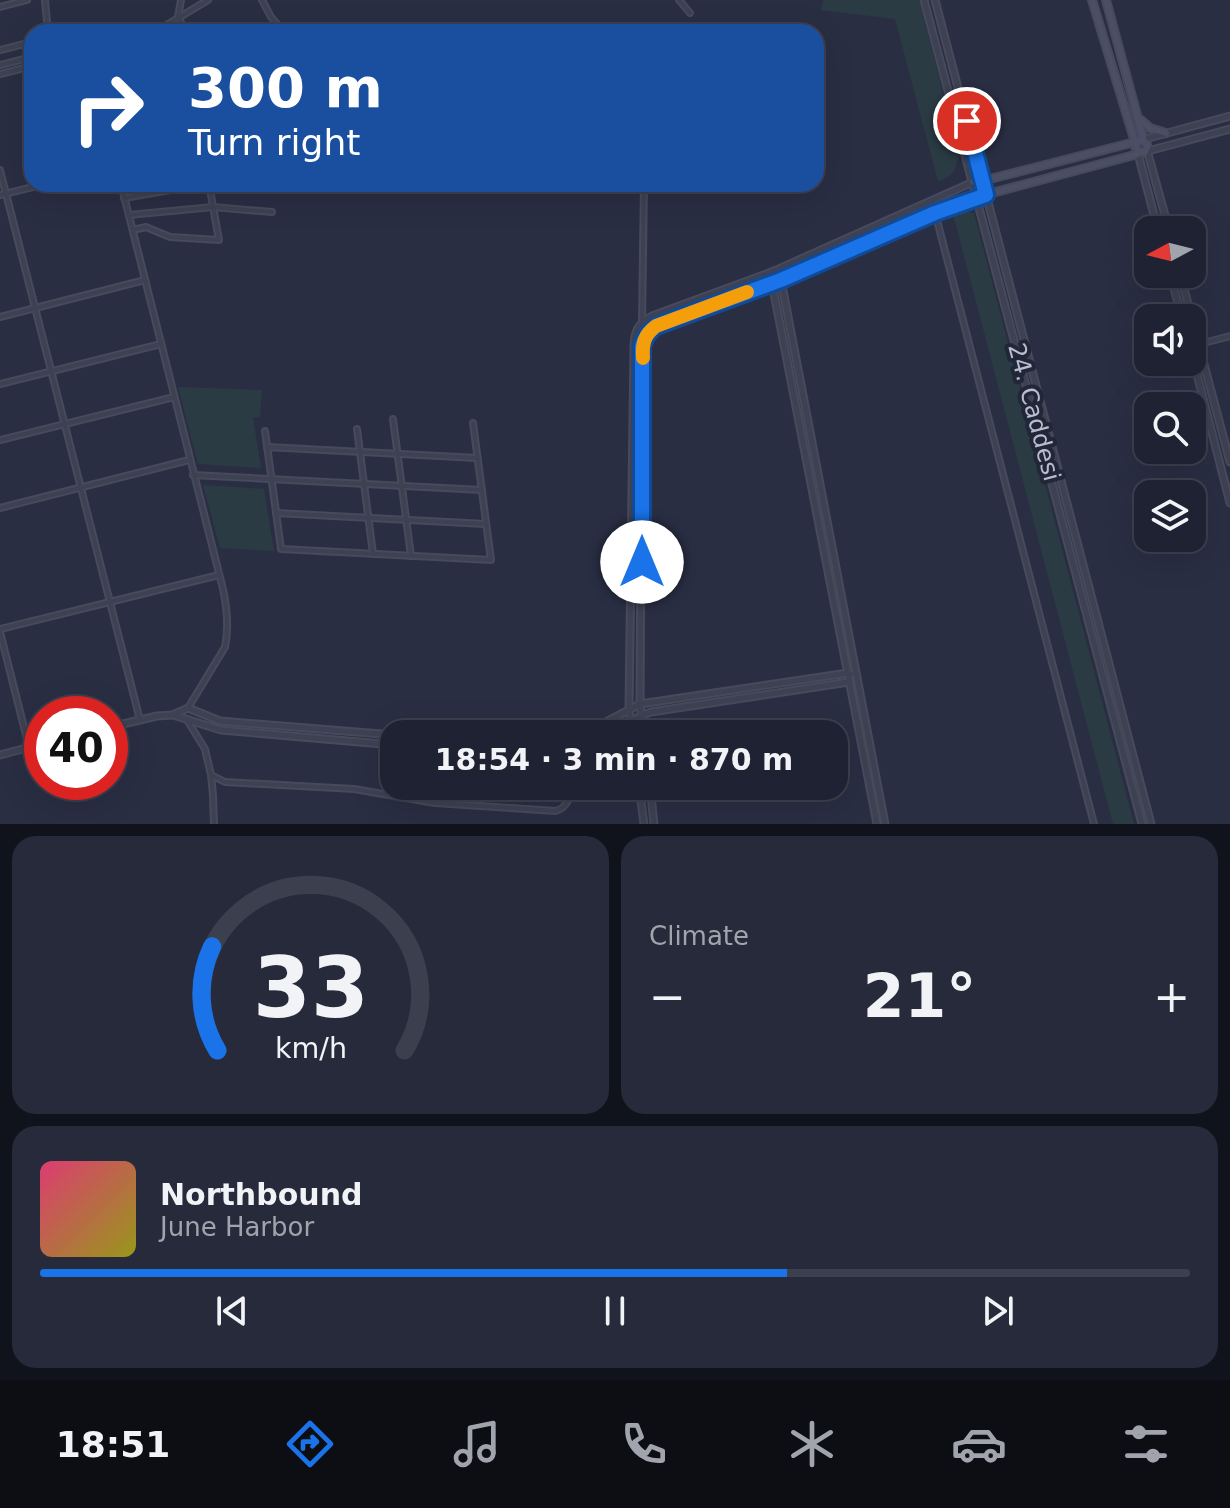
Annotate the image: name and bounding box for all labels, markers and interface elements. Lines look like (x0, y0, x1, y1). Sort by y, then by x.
text: 300 m (188, 55, 383, 120)
icon: right (56, 56, 160, 160)
pin (933, 87, 1001, 155)
icon: arrive (945, 99, 989, 143)
text: Turn right (188, 122, 360, 163)
north arrow (1134, 216, 1206, 288)
map controls (1134, 216, 1206, 552)
button: sound (1134, 304, 1206, 376)
street label: 24. Caddesi (1002, 340, 1066, 484)
button: search (1134, 392, 1206, 464)
button: layers (1134, 480, 1206, 552)
position arrow (600, 520, 684, 604)
speed limit sign: 40 (24, 696, 128, 800)
text: 18:54 · 3 min · 870 m (435, 742, 793, 777)
text: Climate (649, 921, 749, 951)
text: 33 (253, 940, 368, 1037)
text: 21° (863, 961, 976, 1031)
text: − (649, 971, 686, 1022)
text: + (1153, 971, 1190, 1022)
text: km/h (274, 1031, 347, 1065)
text: Northbound (160, 1177, 363, 1212)
text: June Harbor (160, 1212, 314, 1242)
icon: previous (210, 1289, 254, 1333)
icon: pause (593, 1289, 637, 1333)
icon: next (976, 1289, 1020, 1333)
icon: directions (282, 1416, 338, 1472)
icon: music (449, 1416, 505, 1472)
icon: phone (616, 1416, 672, 1472)
icon: climate (784, 1416, 840, 1472)
icon: car (951, 1416, 1007, 1472)
icon: filters (1118, 1416, 1174, 1472)
text: 18:51 (56, 1424, 170, 1465)

